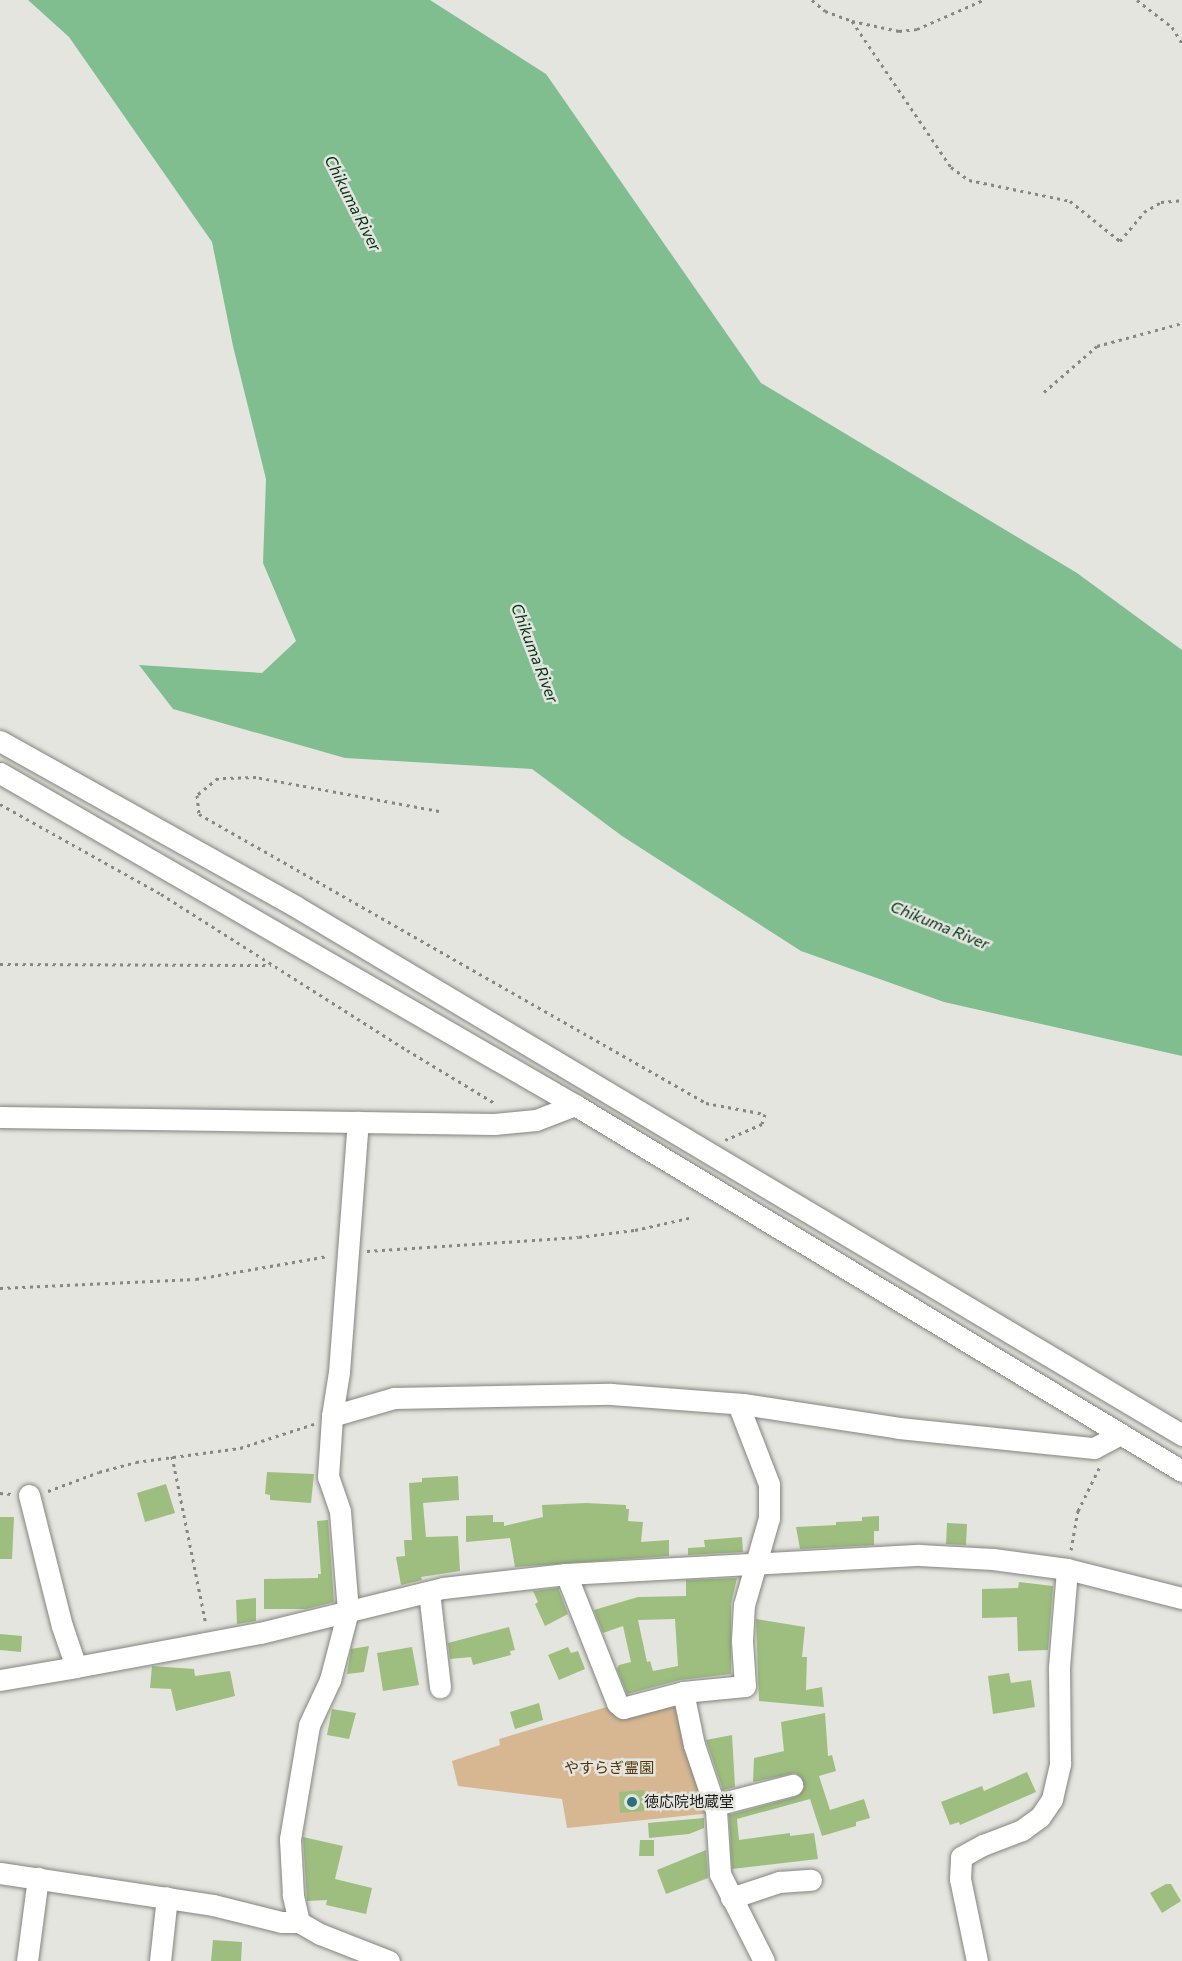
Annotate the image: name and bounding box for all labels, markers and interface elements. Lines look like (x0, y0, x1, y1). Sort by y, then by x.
water label: Chikuma River (321, 152, 385, 254)
water label: Chikuma River (507, 601, 563, 705)
water label: Chikuma River (888, 896, 992, 954)
park label: やすらぎ霊園 (564, 1759, 654, 1777)
place label: 徳応院地蔵堂 (644, 1793, 734, 1811)
marker: 徳応院地蔵堂 (625, 1795, 639, 1809)

